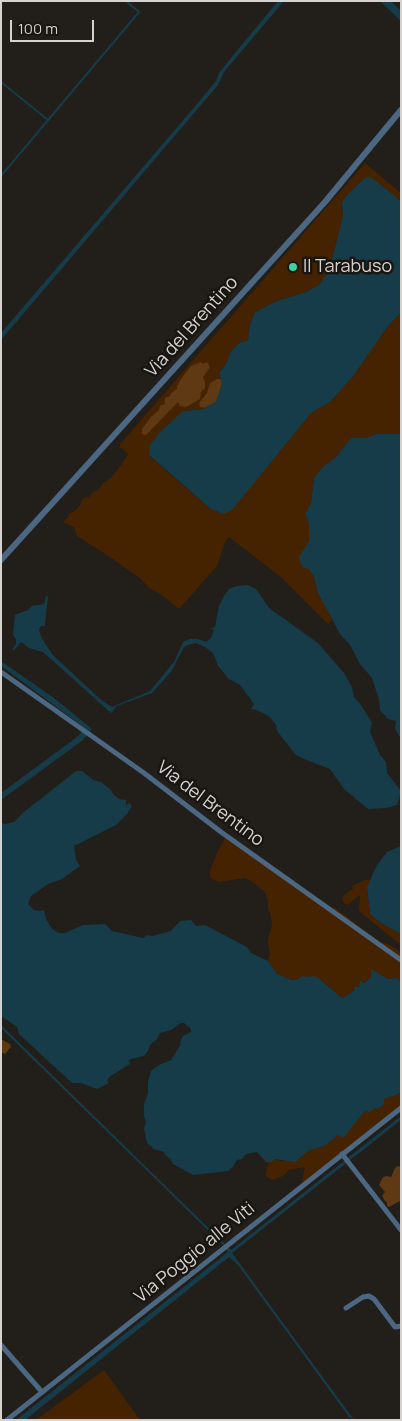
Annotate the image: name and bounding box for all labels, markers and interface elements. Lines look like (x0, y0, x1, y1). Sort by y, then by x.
scale bar (12, 10, 96, 42)
text: 100 m (18, 18, 58, 39)
place label: Il Tarabuso (303, 256, 392, 278)
marker: Il Tarabuso (287, 261, 299, 273)
street label: Via del Brentino (141, 272, 243, 382)
street label: Via del Brentino (152, 757, 268, 851)
street label: Via Poggio alle Viti (131, 1198, 259, 1308)

